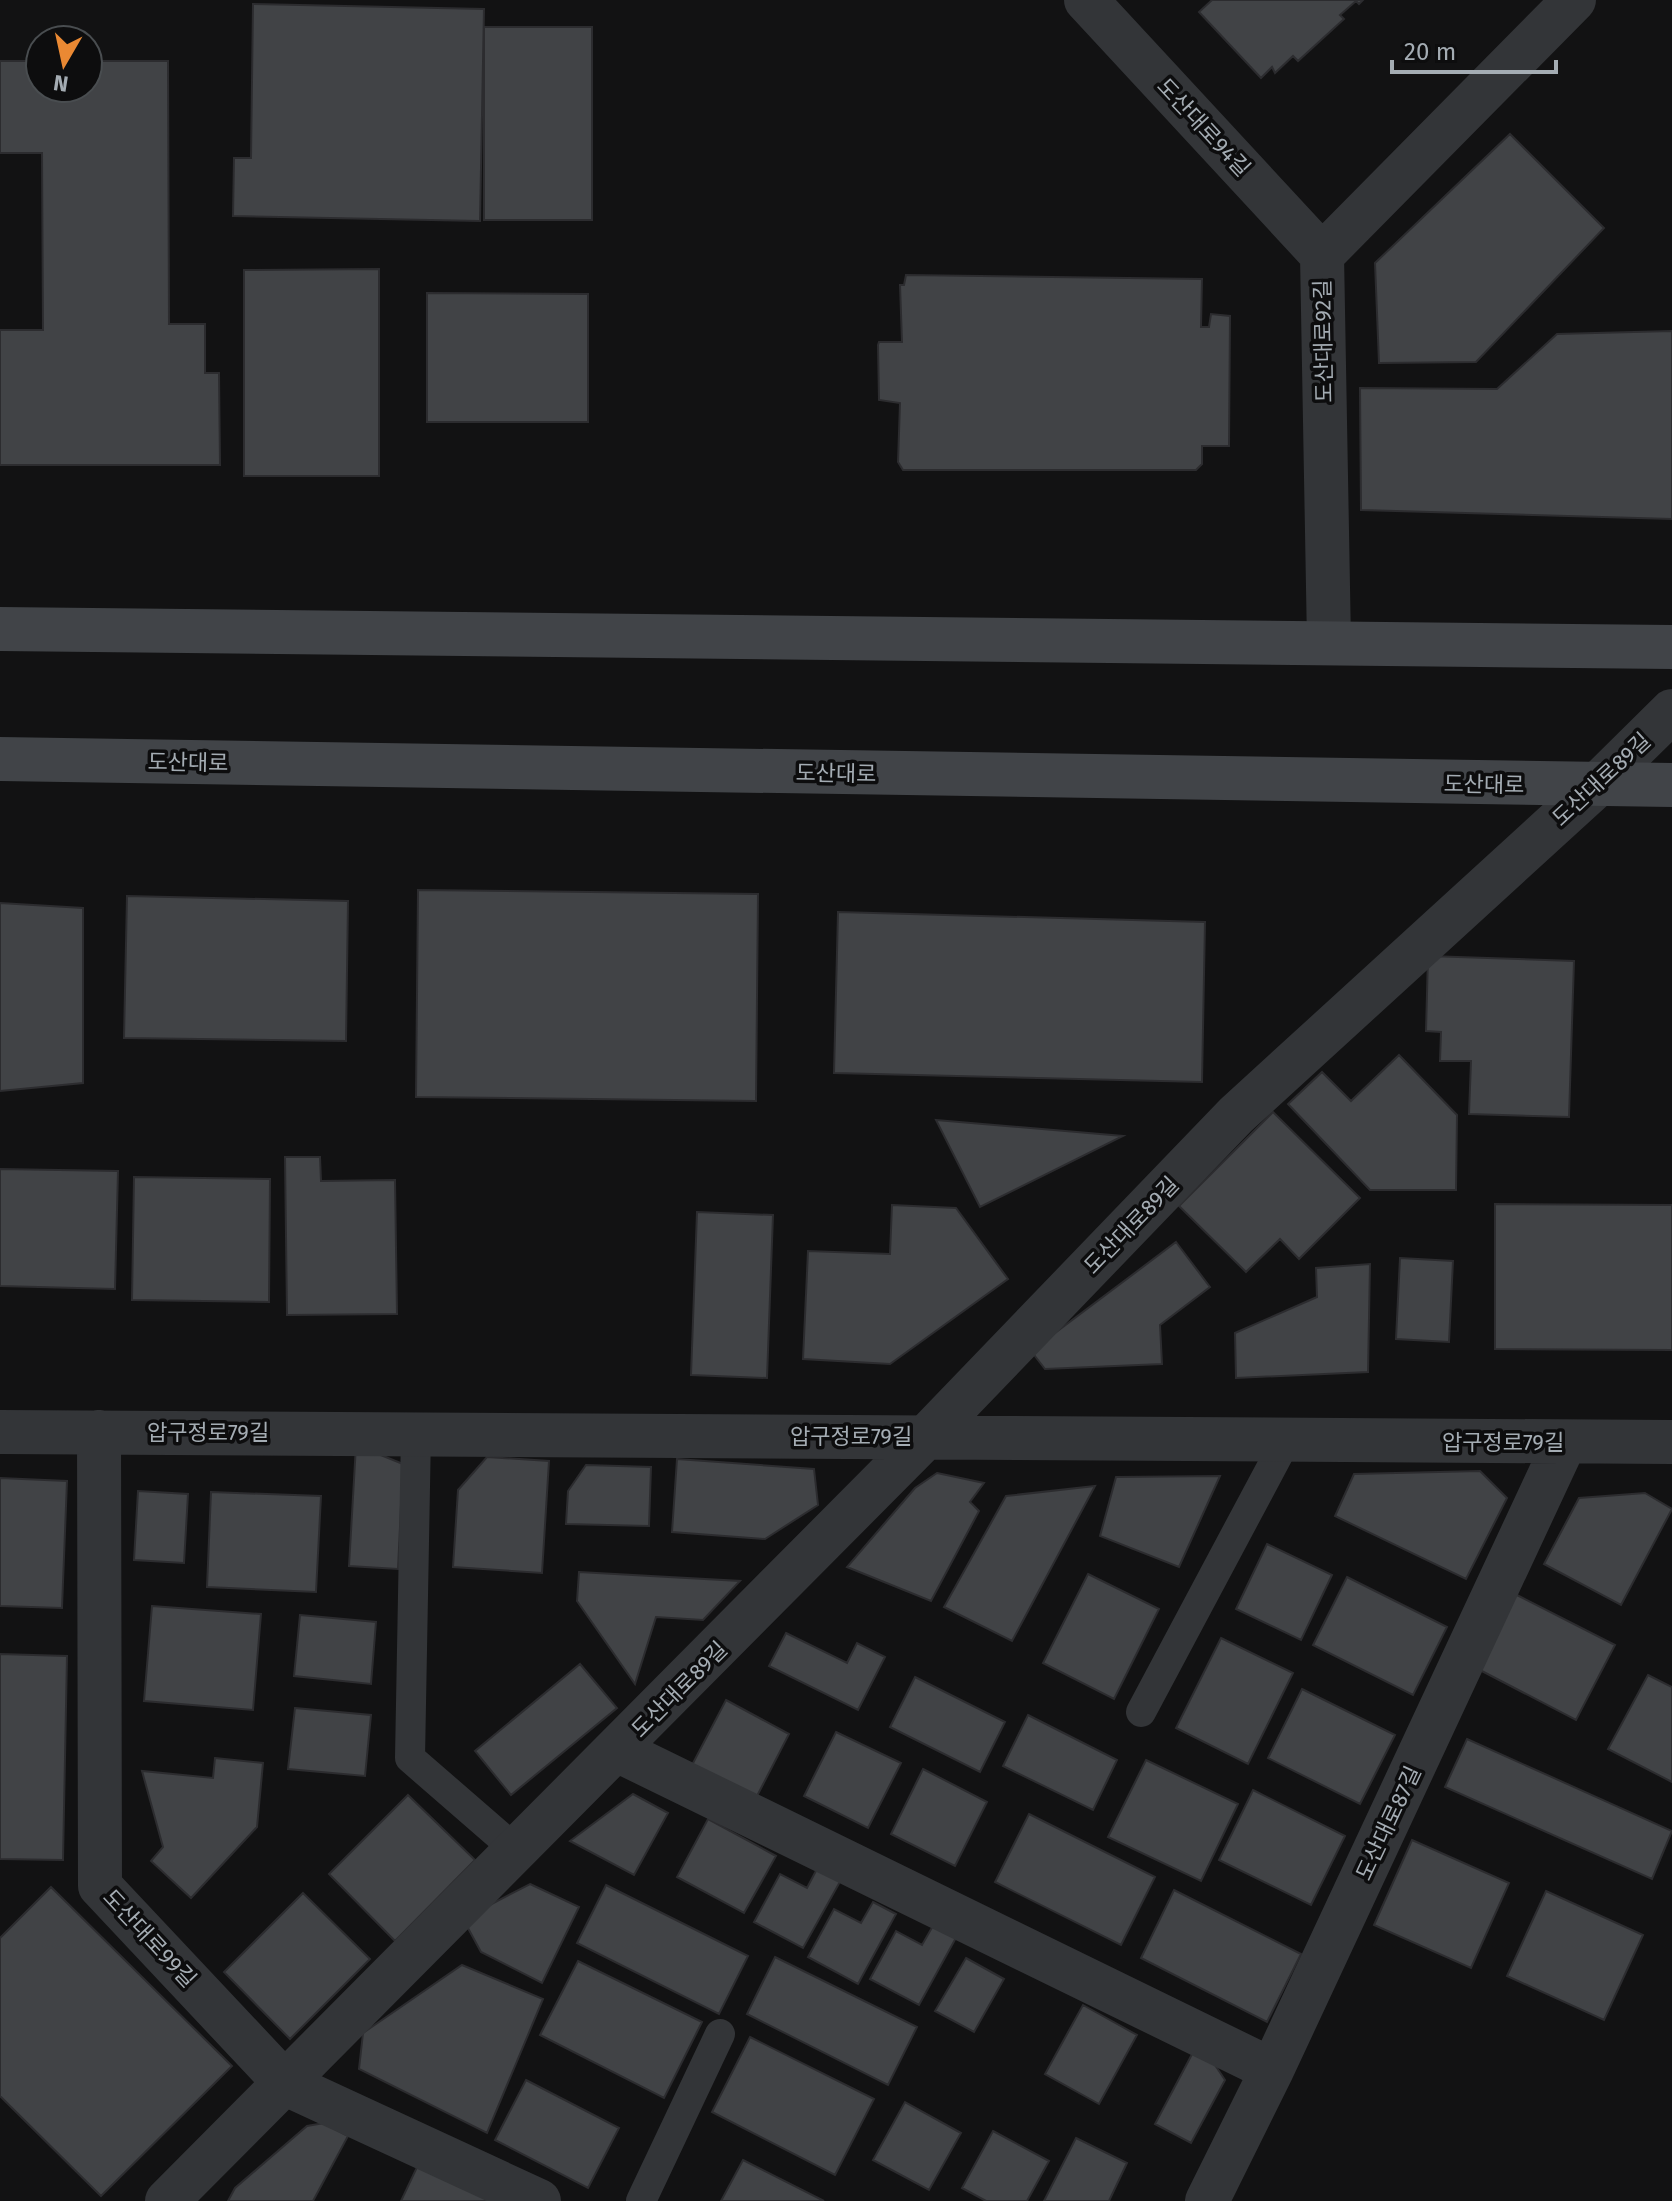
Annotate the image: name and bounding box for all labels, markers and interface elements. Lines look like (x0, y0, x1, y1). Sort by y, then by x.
north arrow (24, 24, 104, 104)
scale bar (1392, 24, 1556, 74)
text: 20 m (1404, 38, 1456, 66)
text: N (52, 69, 70, 98)
street label: 도산대로94길 (1151, 73, 1256, 182)
street label: 도산대로92길 (1309, 279, 1338, 403)
street label: 도산대로89길 (1547, 727, 1656, 832)
street label: 도산대로 (147, 748, 229, 777)
street label: 도산대로 (795, 759, 877, 788)
street label: 도산대로 (1443, 770, 1525, 799)
street label: 도산대로89길 (1078, 1171, 1184, 1280)
street label: 압구정로79길 (147, 1419, 269, 1446)
street label: 압구정로79길 (790, 1423, 912, 1450)
street label: 압구정로79길 (1442, 1429, 1564, 1456)
street label: 도산대로89길 (626, 1636, 733, 1743)
street label: 도산대로87길 (1350, 1762, 1427, 1885)
street label: 도산대로99길 (97, 1884, 202, 1993)

